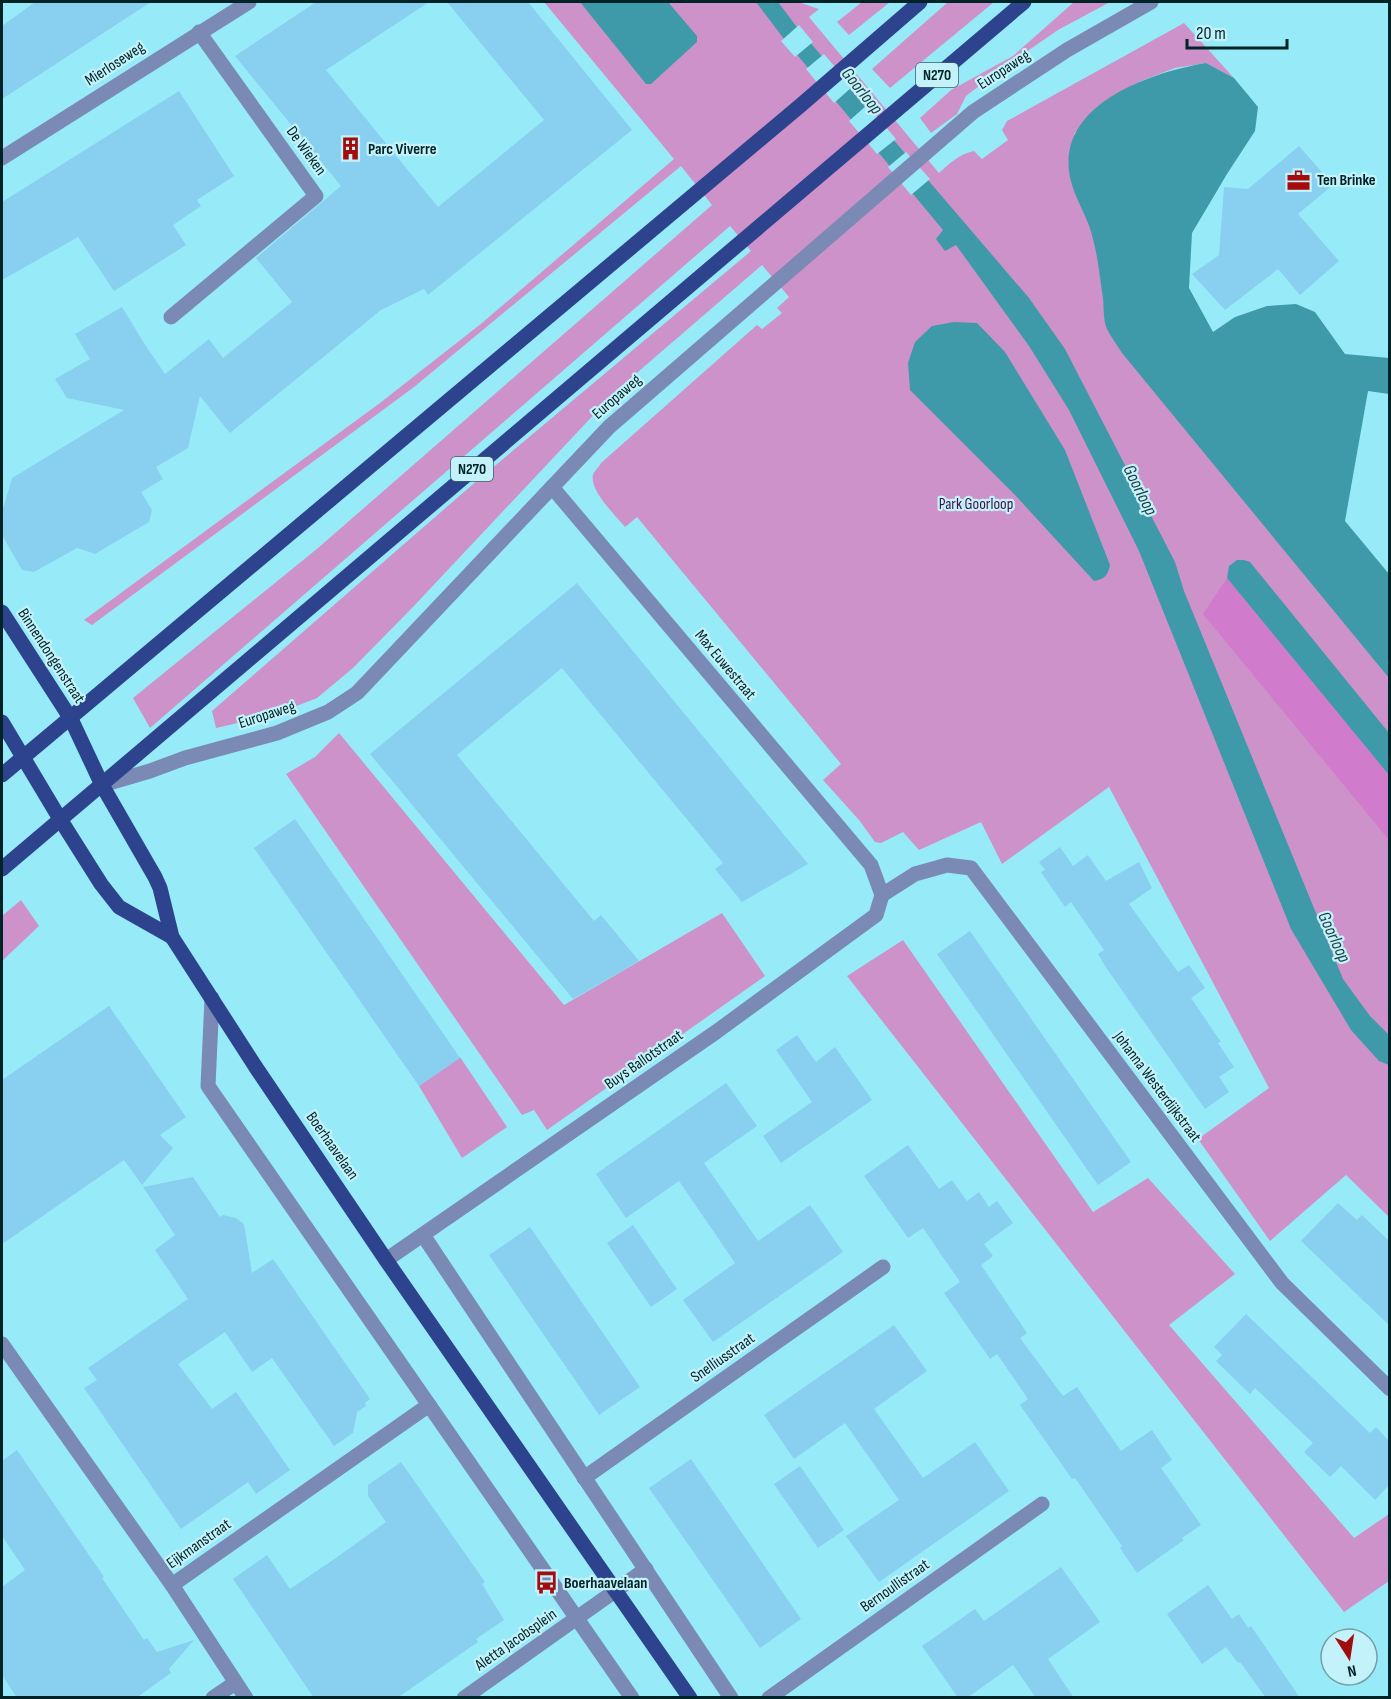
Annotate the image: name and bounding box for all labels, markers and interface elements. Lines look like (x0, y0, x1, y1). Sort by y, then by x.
scale bar (1187, 12, 1288, 50)
text: 20 m (1196, 23, 1226, 44)
street label: Mierloseweg (82, 38, 148, 90)
street label: Europaweg (974, 46, 1034, 94)
road number: N270 (916, 63, 958, 87)
water label: Goorloop (837, 64, 888, 119)
street label: De Wieken (282, 123, 330, 179)
building icon: Parc Viverre (337, 136, 363, 162)
place label: Parc Viverre (368, 140, 437, 159)
office icon: Ten Brinke (1286, 167, 1312, 193)
place label: Ten Brinke (1317, 171, 1376, 190)
street label: Europaweg (589, 371, 645, 423)
road number: N270 (451, 457, 493, 481)
water label: Goorloop (1118, 461, 1162, 519)
park label: Park Goorloop (939, 495, 1013, 514)
street label: Binnendongenstraat (13, 605, 89, 707)
street label: Max Euwestraat (690, 626, 760, 704)
street label: Europaweg (236, 697, 298, 733)
water label: Goorloop (1313, 908, 1355, 966)
street label: Buys Ballotstraat (601, 1026, 687, 1094)
street label: Johanna Westerdijkstraat (1109, 1027, 1205, 1146)
street label: Boerhaavelaan (302, 1108, 362, 1184)
street label: Snelliusstraat (687, 1329, 759, 1387)
street label: Eijkmanstraat (163, 1515, 235, 1573)
street label: Bernoullistraat (857, 1555, 933, 1617)
bus stop icon: Boerhaavelaan (533, 1570, 559, 1596)
place label: Boerhaavelaan (564, 1574, 647, 1593)
street label: Aletta Jacobsplein (471, 1605, 561, 1676)
north arrow (1319, 1627, 1379, 1687)
text: N (1346, 1660, 1358, 1680)

